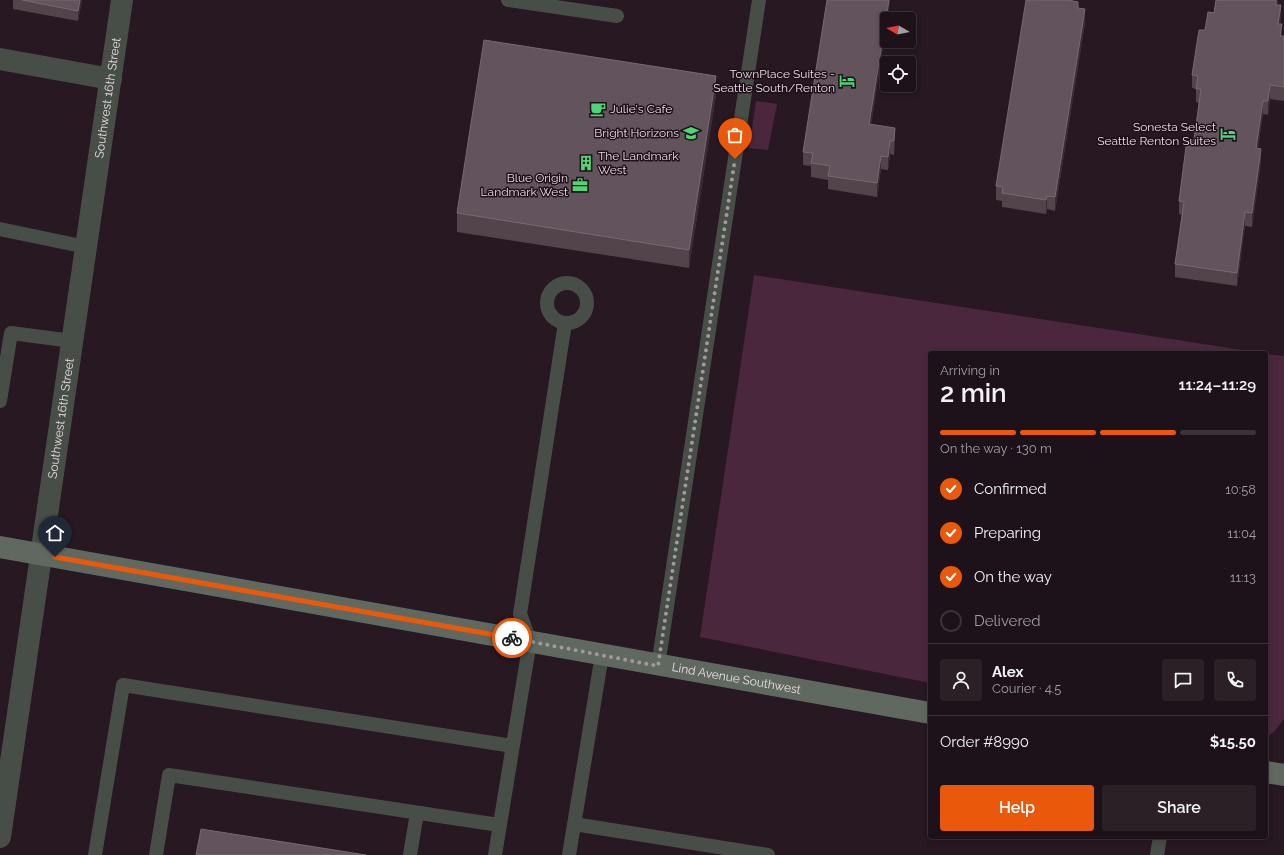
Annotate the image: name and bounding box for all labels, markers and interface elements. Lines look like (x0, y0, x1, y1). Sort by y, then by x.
north arrow (880, 12, 916, 48)
map controls (880, 12, 916, 92)
street label: Southwest 16th Street (92, 37, 123, 159)
button: locate (880, 56, 916, 92)
place label: TownPlace Suites - Seattle South/Renton (713, 67, 835, 95)
hotel icon: TownPlace Suites - Seattle South/Renton (838, 72, 856, 90)
cafe icon: Julie's Cafe (589, 100, 607, 118)
place label: Julie's Cafe (610, 102, 672, 116)
pin (718, 118, 752, 159)
place label: Sonesta Select Seattle Renton Suites (1097, 120, 1216, 148)
school or university icon: Bright Horizons (682, 124, 700, 142)
icon: bag (724, 124, 746, 146)
hotel icon: Sonesta Select Seattle Renton Suites (1219, 125, 1237, 143)
place label: Bright Horizons (594, 126, 679, 140)
place label: The Landmark West (598, 149, 679, 177)
building icon: The Landmark West (577, 154, 595, 172)
place label: Blue Origin Landmark West (481, 171, 568, 199)
office icon: Blue Origin Landmark West (571, 176, 589, 194)
street label: Southwest 16th Street (45, 357, 77, 480)
text: Arriving in (940, 363, 1000, 378)
text: 11:24–11:29 (1178, 376, 1256, 394)
text: 2 min (940, 378, 1007, 408)
text: On the way · 130 m (940, 441, 1052, 456)
icon: check (940, 478, 962, 500)
text: Confirmed (974, 480, 1047, 498)
text: 10:58 (1225, 482, 1256, 497)
pin (38, 516, 72, 557)
icon: home (44, 522, 66, 544)
icon: check (940, 522, 962, 544)
text: Preparing (974, 524, 1041, 542)
text: 11:04 (1227, 526, 1256, 541)
icon: check (940, 566, 962, 588)
text: On the way (974, 568, 1052, 586)
text: 11:13 (1230, 570, 1256, 585)
text: Delivered (974, 612, 1041, 630)
courier (492, 618, 532, 658)
icon: bike (501, 627, 523, 649)
button: person (940, 659, 982, 701)
button: chat (1162, 659, 1204, 701)
button: phone (1214, 659, 1256, 701)
street label: Lind Avenue Southwest (671, 660, 802, 697)
text: Alex (992, 663, 1023, 681)
text: Courier · 4.5 (992, 681, 1061, 696)
text: Order #8990 (940, 733, 1029, 751)
text: $15.50 (1210, 733, 1256, 751)
button: Help (940, 785, 1094, 831)
button: Share (1102, 785, 1256, 831)

